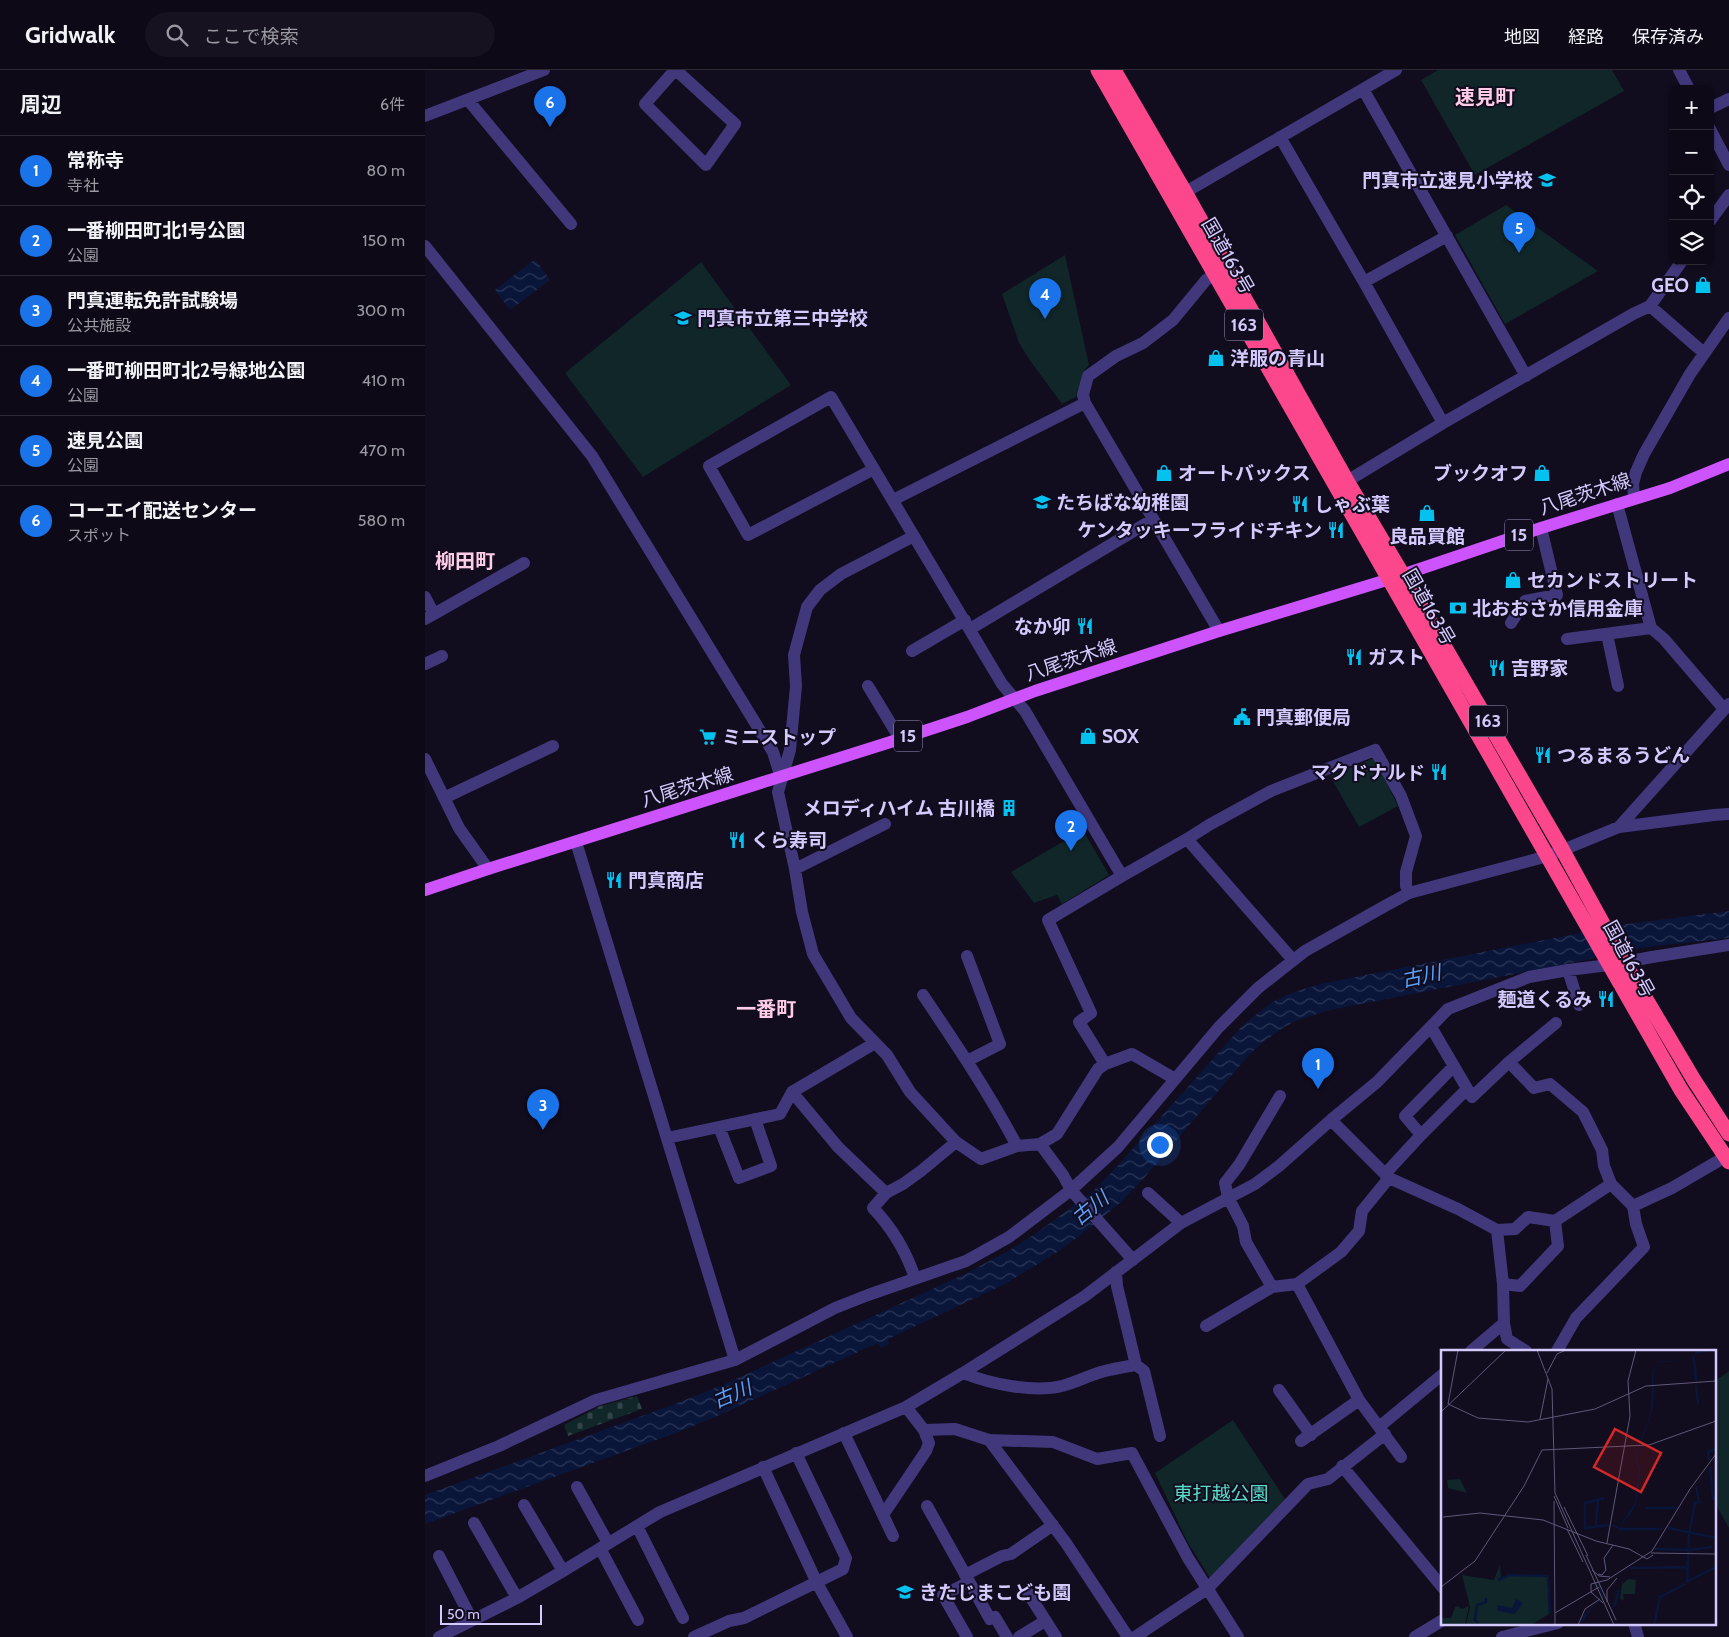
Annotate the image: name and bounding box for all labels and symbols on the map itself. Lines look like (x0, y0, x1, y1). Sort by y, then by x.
district label: 速見町 (1455, 85, 1515, 109)
pin: 6 (534, 86, 566, 127)
place label: 門真市立速見小学校 (1362, 169, 1533, 192)
school or university icon: 門真市立速見小学校 (1537, 170, 1557, 190)
pin: 5 (1503, 212, 1535, 253)
street label: 国道163号 (1197, 214, 1259, 298)
place label: GEO (1651, 274, 1689, 297)
shop icon: GEO (1693, 275, 1713, 295)
pin: 4 (1029, 278, 1061, 319)
place label: 門真市立第三中学校 (697, 307, 868, 330)
school or university icon: 門真市立第三中学校 (673, 308, 693, 328)
road number: 163 (1225, 310, 1263, 340)
place label: 洋服の青山 (1230, 347, 1325, 370)
shop icon: 洋服の青山 (1206, 348, 1226, 368)
place label: オートバックス (1178, 462, 1310, 485)
place label: ブックオフ (1433, 462, 1528, 485)
shop icon: オートバックス (1154, 463, 1174, 483)
shop icon: ブックオフ (1532, 463, 1552, 483)
street label: 八尾茨木線 (1536, 468, 1634, 520)
place label: たちばな幼稚園 (1056, 491, 1189, 514)
school or university icon: たちばな幼稚園 (1032, 492, 1052, 512)
place label: しゃぶ葉 (1314, 493, 1390, 516)
restaurant icon: しゃぶ葉 (1290, 494, 1310, 514)
shop icon: 良品買館 (1417, 503, 1437, 523)
place label: ケンタッキーフライドチキン (1077, 519, 1322, 542)
restaurant icon: ケンタッキーフライドチキン (1326, 520, 1346, 540)
road number: 15 (1505, 520, 1533, 550)
place label: 良品買館 (1389, 525, 1465, 548)
district label: 柳田町 (435, 549, 495, 573)
street label: 国道163号 (1398, 565, 1460, 649)
place label: セカンドストリート (1527, 569, 1698, 592)
shop icon: セカンドストリート (1503, 570, 1523, 590)
place label: 北おおさか信用金庫 (1472, 597, 1643, 620)
bank icon: 北おおさか信用金庫 (1448, 598, 1468, 618)
place label: なか卯 (1014, 615, 1071, 638)
restaurant icon: なか卯 (1075, 616, 1095, 636)
street label: 八尾茨木線 (1022, 634, 1120, 686)
place label: ガスト (1368, 646, 1425, 669)
restaurant icon: ガスト (1344, 647, 1364, 667)
place label: 吉野家 (1511, 657, 1568, 680)
restaurant icon: 吉野家 (1487, 658, 1507, 678)
place label: 門真郵便局 (1256, 706, 1351, 729)
road number: 163 (1469, 706, 1507, 736)
public building icon: 門真郵便局 (1232, 707, 1252, 727)
road number: 15 (894, 720, 922, 751)
place label: SOX (1102, 725, 1139, 748)
place label: ミニストップ (722, 726, 836, 749)
shop icon: SOX (1078, 726, 1098, 746)
supermarket icon: ミニストップ (698, 727, 718, 747)
place label: つるまるうどん (1557, 744, 1690, 767)
restaurant icon: つるまるうどん (1533, 745, 1553, 765)
place label: マクドナルド (1311, 761, 1425, 784)
street label: 八尾茨木線 (638, 762, 736, 812)
restaurant icon: マクドナルド (1429, 762, 1449, 782)
place label: メロディハイム 古川橋 (803, 797, 995, 820)
building icon: メロディハイム 古川橋 (999, 798, 1019, 818)
pin: 2 (1055, 810, 1087, 851)
place label: くら寿司 (751, 829, 827, 852)
restaurant icon: くら寿司 (727, 830, 747, 850)
place label: 門真商店 (628, 869, 704, 892)
restaurant icon: 門真商店 (604, 870, 624, 890)
street label: 国道163号 (1599, 917, 1659, 1001)
water label: 古川 (1399, 960, 1445, 992)
place label: 麺道くるみ (1497, 988, 1592, 1011)
restaurant icon: 麺道くるみ (1596, 989, 1616, 1009)
district label: 一番町 (736, 997, 796, 1021)
pin: 1 (1302, 1048, 1334, 1089)
pin: 3 (527, 1089, 559, 1130)
your location (1147, 1132, 1173, 1158)
water label: 古川 (1067, 1185, 1115, 1230)
inset map (1441, 1350, 1717, 1624)
water label: 古川 (709, 1374, 757, 1413)
park label: 東打越公園 (1173, 1482, 1269, 1505)
place label: きたじまこども園 (919, 1581, 1071, 1604)
school or university icon: きたじまこども園 (895, 1582, 915, 1602)
scale bar (440, 1602, 543, 1625)

